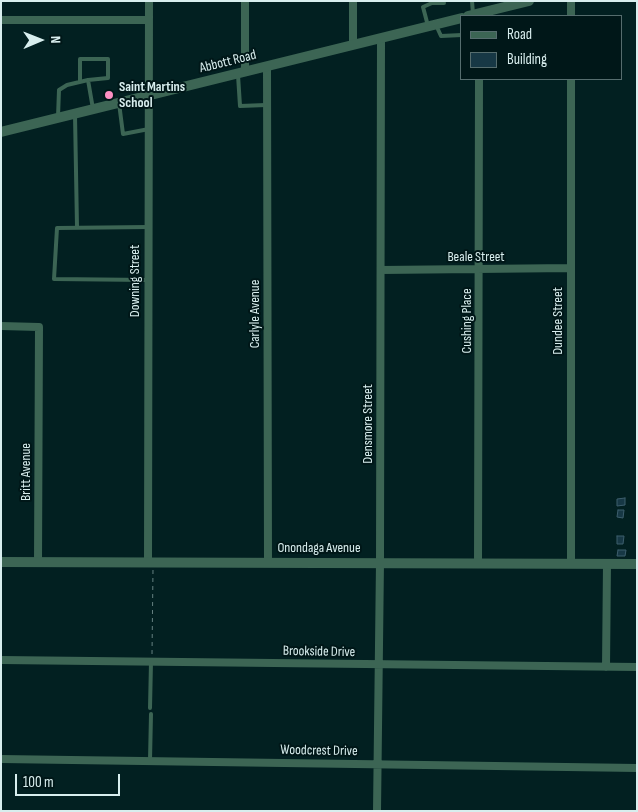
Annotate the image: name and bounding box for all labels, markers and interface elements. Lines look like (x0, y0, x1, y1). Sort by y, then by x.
north arrow (15, 15, 65, 65)
legend (460, 15, 623, 80)
text: Road (507, 25, 532, 44)
text: N (47, 36, 64, 44)
street label: Abbott Road (198, 47, 258, 77)
text: Building (507, 50, 547, 69)
place label: Saint Martins School (119, 79, 185, 111)
marker: Saint Martins School (103, 89, 115, 101)
street label: Downing Street (127, 245, 143, 317)
street label: Beale Street (447, 249, 505, 265)
street label: Carlyle Avenue (247, 280, 263, 348)
street label: Dundee Street (550, 287, 566, 355)
street label: Cushing Place (459, 288, 475, 354)
street label: Densmore Street (360, 384, 376, 464)
street label: Britt Avenue (18, 443, 34, 501)
street label: Onondaga Avenue (277, 540, 361, 556)
street label: Brookside Drive (283, 643, 355, 661)
street label: Woodcrest Drive (280, 742, 358, 760)
scale bar (18, 764, 122, 796)
text: 100 m (23, 773, 54, 792)

